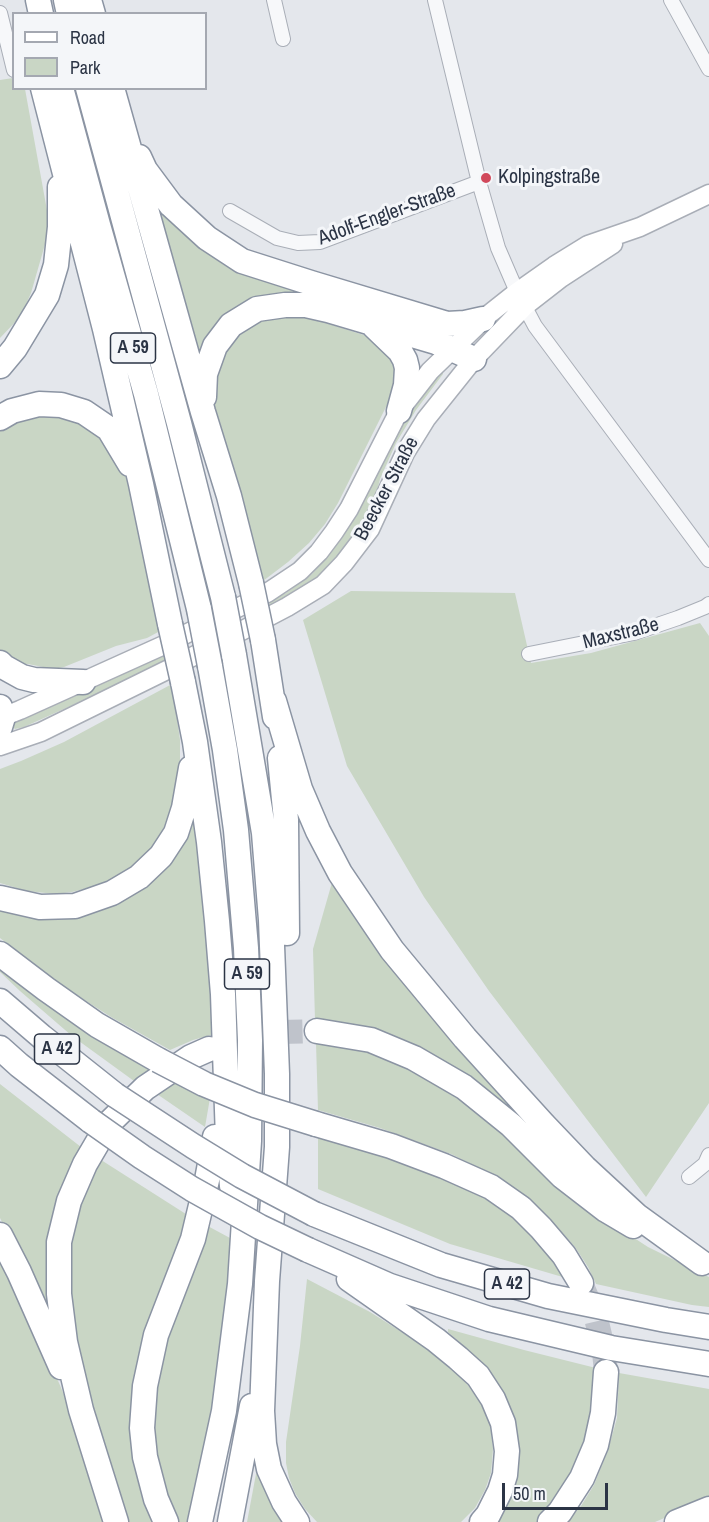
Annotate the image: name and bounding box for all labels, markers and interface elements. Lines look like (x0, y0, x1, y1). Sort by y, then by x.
legend (12, 12, 207, 90)
text: Road (70, 25, 105, 50)
text: Park (70, 55, 100, 80)
place label: Kolpingstraße (498, 166, 600, 190)
marker: Kolpingstraße (479, 171, 493, 185)
street label: Adolf-Engler-Straße (315, 179, 459, 251)
road number: A 59 (110, 333, 156, 363)
street label: Beecker Straße (350, 433, 424, 545)
street label: Maxstraße (581, 613, 661, 655)
road number: A 59 (224, 959, 270, 989)
road number: A 42 (34, 1034, 80, 1064)
road number: A 42 (484, 1269, 530, 1299)
scale bar (505, 1471, 612, 1509)
text: 50 m (513, 1481, 546, 1506)

